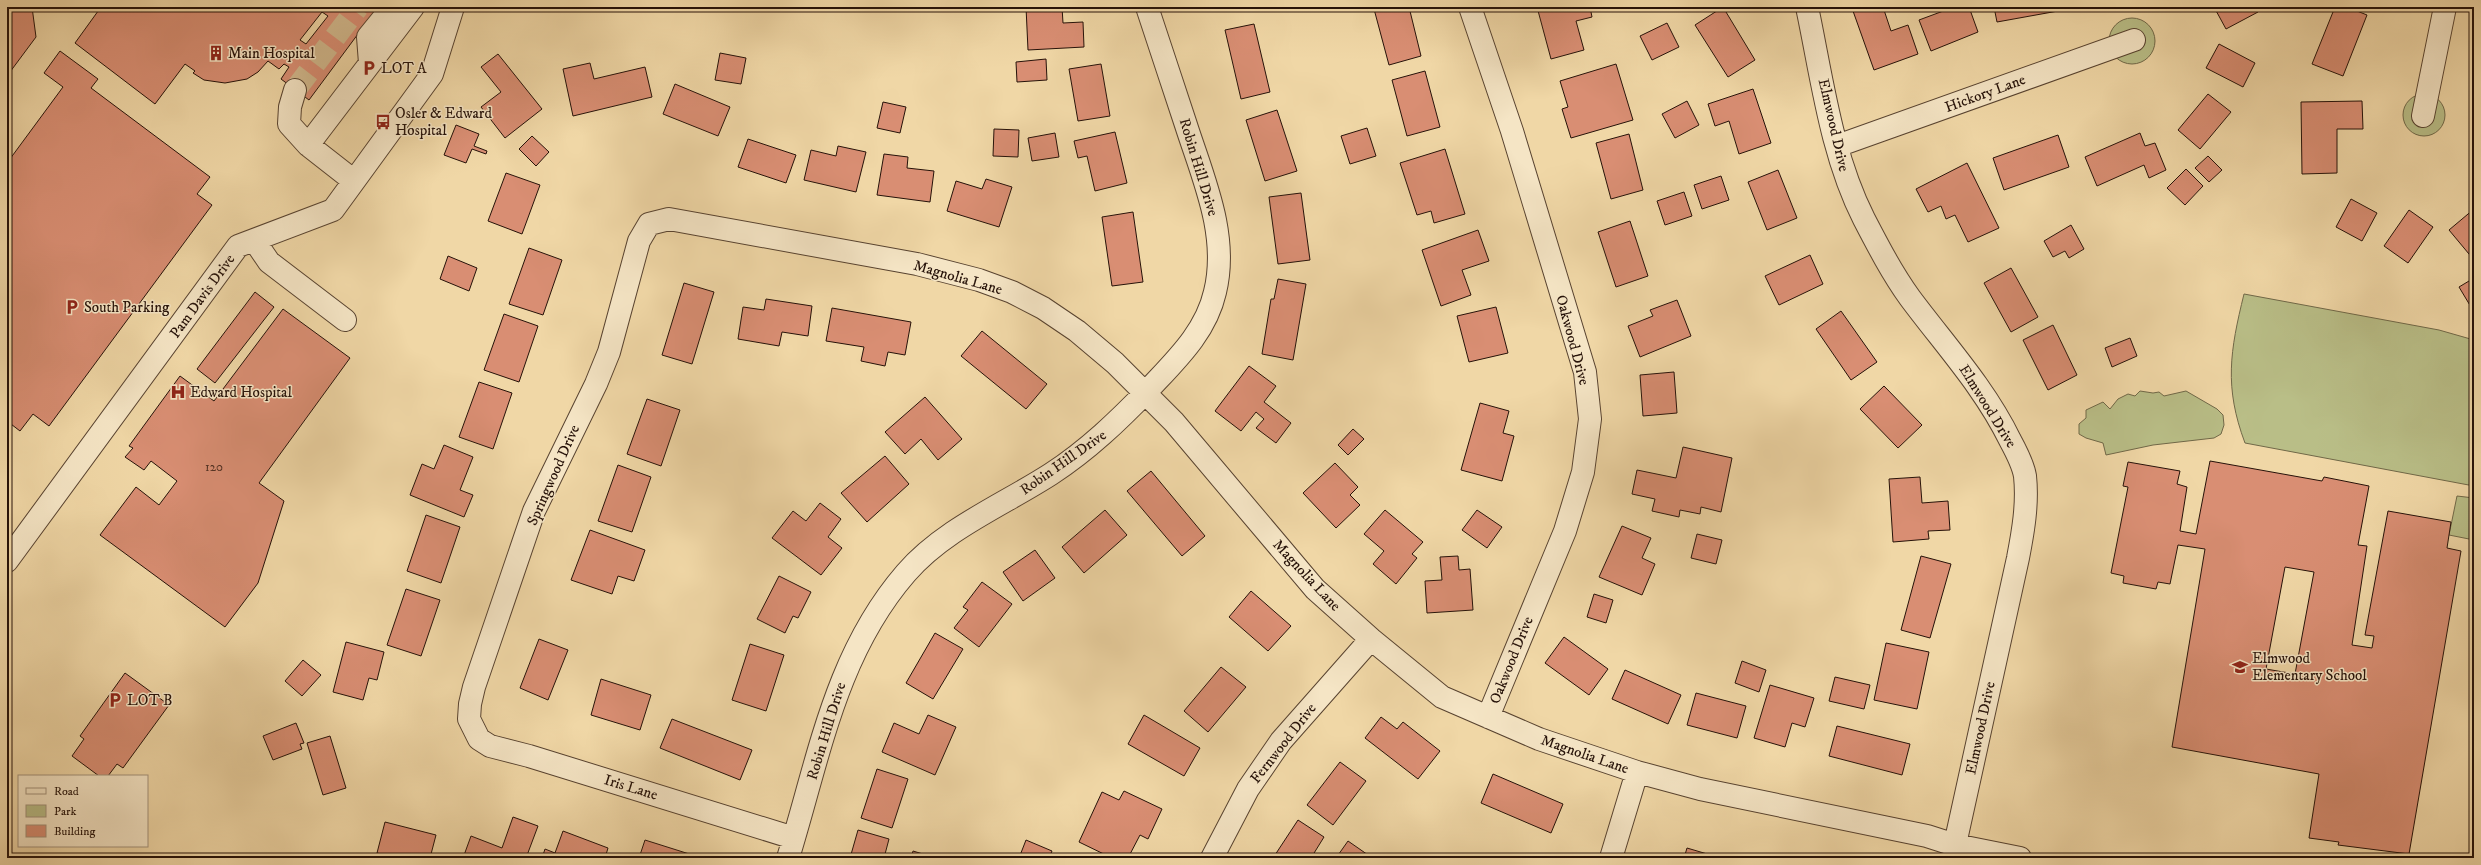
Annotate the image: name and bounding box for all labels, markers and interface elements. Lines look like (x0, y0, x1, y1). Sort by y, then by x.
building icon: Main Hospital (207, 44, 225, 62)
place label: Main Hospital (228, 44, 315, 63)
parking icon: LOT A (360, 59, 378, 77)
place label: LOT A (381, 59, 427, 78)
street label: Hickory Lane (1942, 70, 2028, 117)
street label: Elmwood Drive (1814, 77, 1853, 173)
place label: Osler & Edward Hospital (395, 104, 492, 140)
bus stop icon: Osler & Edward Hospital (374, 113, 392, 131)
street label: Robin Hill Drive (1175, 116, 1222, 218)
street label: Pam Davis Drive (166, 251, 239, 342)
street label: Magnolia Lane (911, 256, 1004, 299)
street label: Oakwood Drive (1551, 293, 1594, 387)
parking icon: South Parking (63, 298, 81, 316)
place label: South Parking (84, 298, 170, 317)
street label: Elmwood Drive (1954, 361, 2021, 451)
hospital icon: Edward Hospital (169, 383, 187, 401)
place label: Edward Hospital (190, 383, 292, 402)
street label: Springwood Drive (523, 422, 584, 529)
street label: Robin Hill Drive (1016, 426, 1110, 499)
house number: 120 (205, 459, 223, 475)
street label: Magnolia Lane (1268, 535, 1345, 615)
street label: Oakwood Drive (1485, 614, 1538, 707)
place label: Elmwood Elementary School (2252, 649, 2367, 685)
school or university icon: Elmwood Elementary School (2231, 658, 2249, 676)
street label: Robin Hill Drive (803, 680, 850, 782)
street label: Elmwood Drive (1961, 680, 2000, 776)
parking icon: LOT B (106, 691, 124, 709)
place label: LOT B (127, 691, 173, 710)
street label: Fernwood Drive (1246, 699, 1321, 787)
street label: Magnolia Lane (1538, 731, 1631, 778)
street label: Iris Lane (602, 770, 660, 805)
legend (18, 775, 148, 847)
text: Road (54, 784, 79, 799)
text: Park (54, 804, 76, 819)
text: Building (54, 824, 95, 839)

